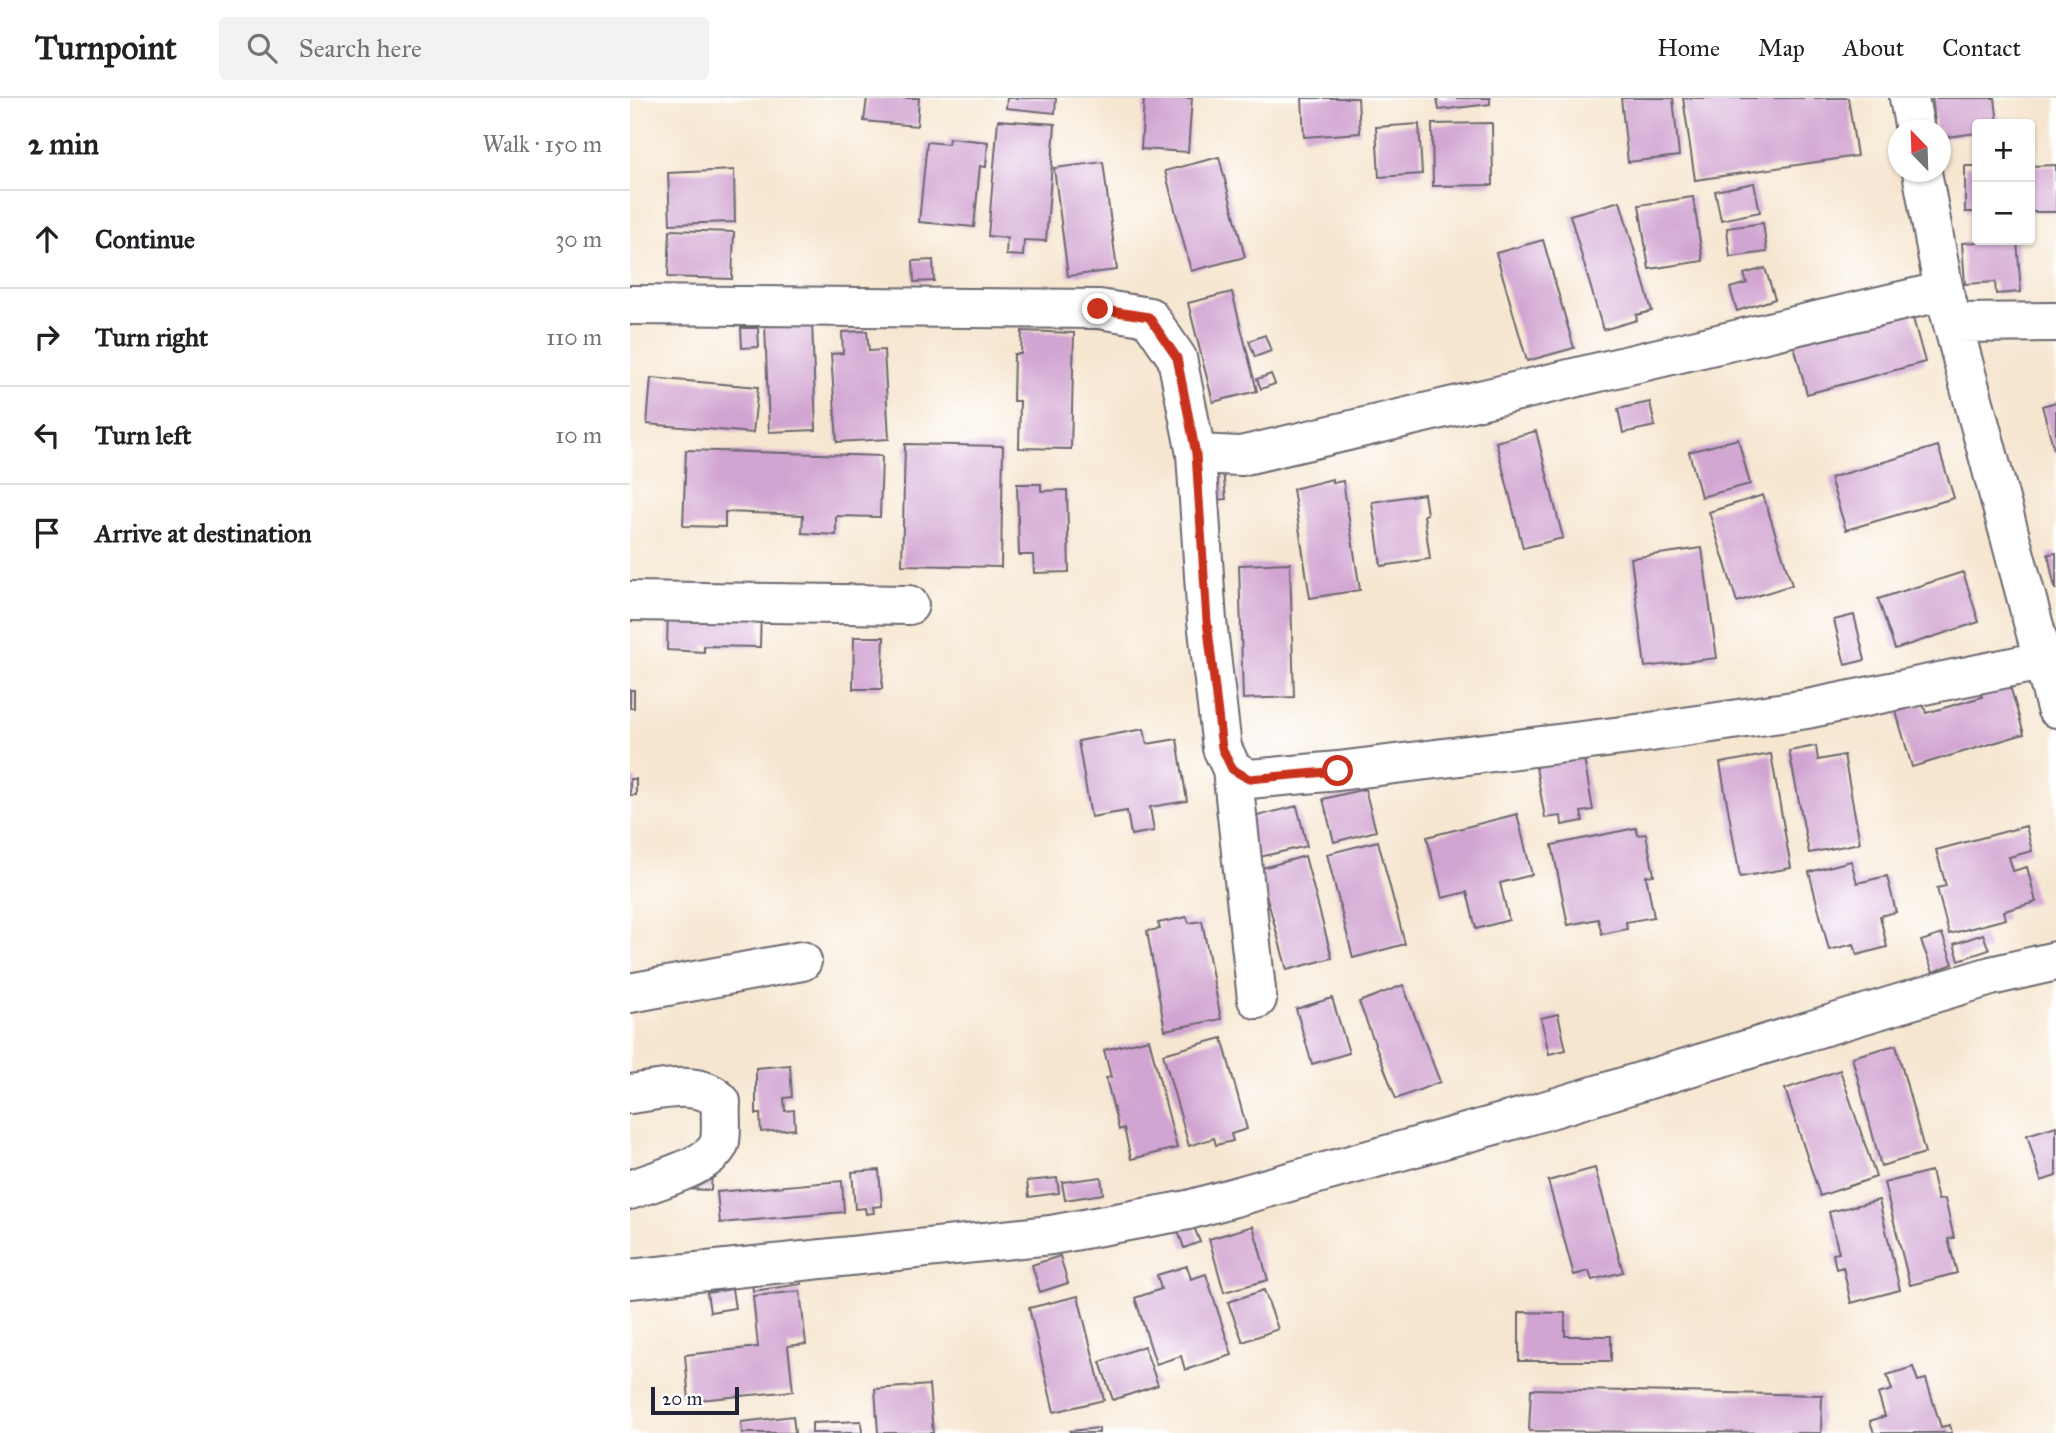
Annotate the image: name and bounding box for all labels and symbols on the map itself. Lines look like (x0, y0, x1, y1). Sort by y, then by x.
north arrow (1888, 119, 1951, 182)
route end (1082, 293, 1113, 324)
route start (1322, 755, 1353, 786)
scale bar (651, 1384, 738, 1416)

